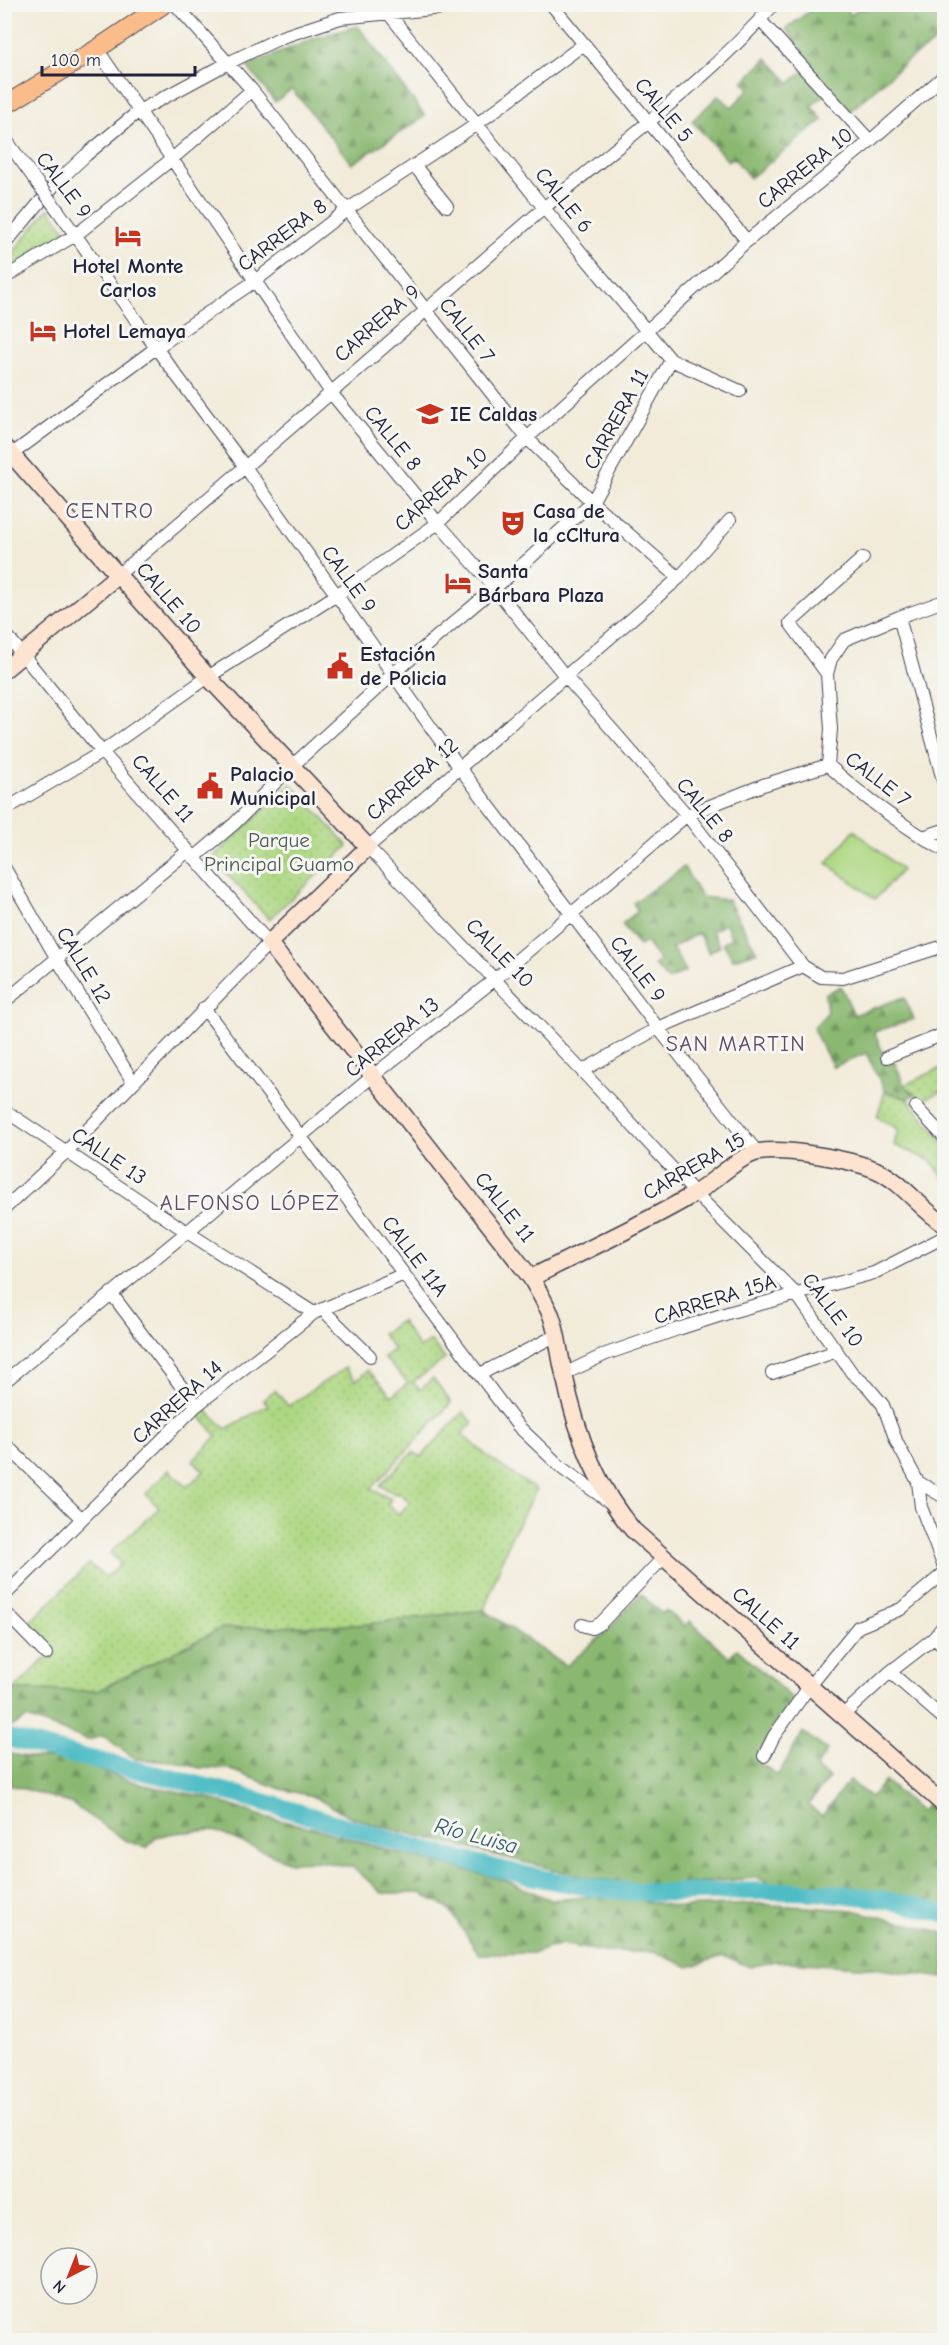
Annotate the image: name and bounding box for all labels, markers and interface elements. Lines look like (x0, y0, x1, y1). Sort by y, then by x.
scale bar (42, 39, 195, 77)
text: 100 m (51, 50, 101, 71)
street label: CALLE 5 (630, 73, 698, 147)
street label: CARRERA 10 (753, 122, 857, 214)
street label: CALLE 9 (31, 147, 97, 223)
street label: CALLE 6 (530, 162, 598, 238)
street label: CARRERA 8 (233, 194, 331, 276)
hotel icon: Hotel Monte Carlos (113, 221, 143, 251)
place label: Hotel Monte Carlos (73, 254, 183, 302)
street label: CARRERA 9 (329, 279, 425, 367)
street label: CALLE 7 (434, 293, 500, 367)
hotel icon: Hotel Lemaya (28, 316, 58, 346)
place label: Hotel Lemaya (63, 319, 186, 343)
street label: CARRERA 11 (579, 365, 653, 473)
school or university icon: IE Caldas (415, 399, 445, 429)
street label: CALLE 8 (360, 401, 426, 475)
place label: IE Caldas (450, 402, 537, 426)
street label: CARRERA 10 (389, 442, 493, 536)
district label: CENTRO (66, 498, 155, 524)
place label: Casa de la cCltura (533, 499, 620, 547)
theatre icon: Casa de la cCltura (498, 508, 528, 538)
street label: CALLE 9 (317, 541, 381, 617)
street label: CALLE 10 (131, 557, 207, 639)
place label: Santa Bárbara Plaza (478, 559, 604, 607)
hotel icon: Santa Bárbara Plaza (443, 568, 473, 598)
place label: Estación de Policia (360, 642, 447, 690)
public building icon: Estación de Policia (325, 651, 355, 681)
street label: CARRERA 12 (361, 733, 463, 825)
street label: CALLE 7 (841, 746, 915, 812)
street label: CALLE 11 (127, 749, 199, 827)
place label: Palacio Municipal (230, 762, 316, 810)
public building icon: Palacio Municipal (195, 771, 225, 801)
street label: CALLE 8 (672, 773, 738, 847)
park label: Parque Principal Guamo (204, 828, 354, 876)
street label: CALLE 10 (461, 913, 539, 993)
street label: CALLE 12 (52, 922, 116, 1008)
street label: CALLE 9 (605, 931, 671, 1007)
street label: CARRERA 13 (340, 992, 444, 1082)
district label: SAN MARTIN (666, 1031, 806, 1057)
street label: CALLE 13 (67, 1122, 151, 1190)
street label: CARRERA 15 (639, 1127, 749, 1205)
street label: CALLE 11 (470, 1167, 540, 1247)
district label: ALFONSO LÓPEZ (160, 1190, 340, 1216)
street label: CALLE 11A (377, 1211, 453, 1301)
street label: CALLE 10 (797, 1268, 869, 1352)
street label: CARRERA 15A (651, 1269, 779, 1329)
street label: CARRERA 14 (127, 1355, 227, 1449)
street label: CALLE 11 (727, 1582, 805, 1654)
water label: Río Luisa (432, 1812, 520, 1860)
north arrow (39, 2246, 99, 2306)
text: N (50, 2276, 70, 2297)

